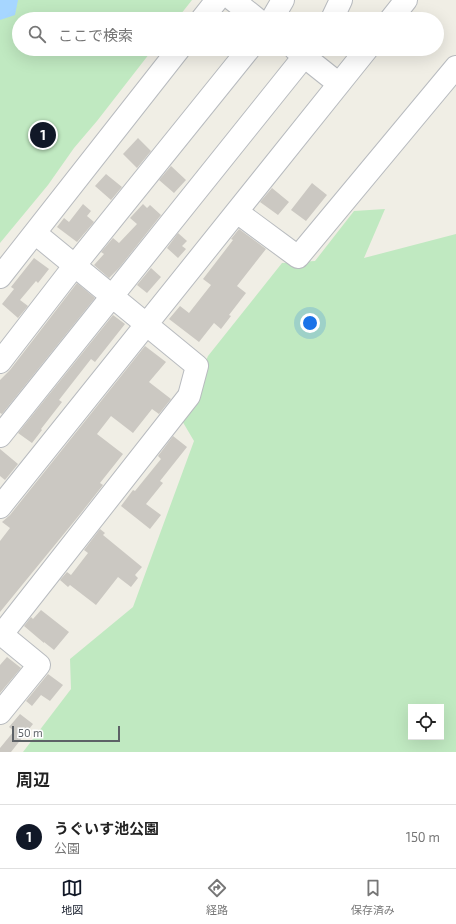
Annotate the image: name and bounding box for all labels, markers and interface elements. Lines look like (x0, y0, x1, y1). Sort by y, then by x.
search box (12, 12, 444, 56)
icon: search (26, 23, 48, 45)
text: ここで検索 (58, 26, 133, 44)
pin: 1 (30, 120, 56, 150)
your location (300, 313, 320, 333)
map controls (408, 704, 444, 740)
button: locate (408, 704, 444, 740)
scale bar (12, 724, 120, 743)
text: 50 m (18, 726, 43, 739)
text: 周辺 (16, 769, 50, 789)
text: うぐいす池公園 (54, 819, 159, 837)
text: 1 (26, 829, 32, 845)
text: 150 m (406, 829, 440, 845)
text: 公園 (54, 840, 80, 856)
tab: 地図 (61, 877, 83, 917)
tab: 経路 (206, 877, 228, 917)
tab: 保存済み (351, 877, 395, 917)

